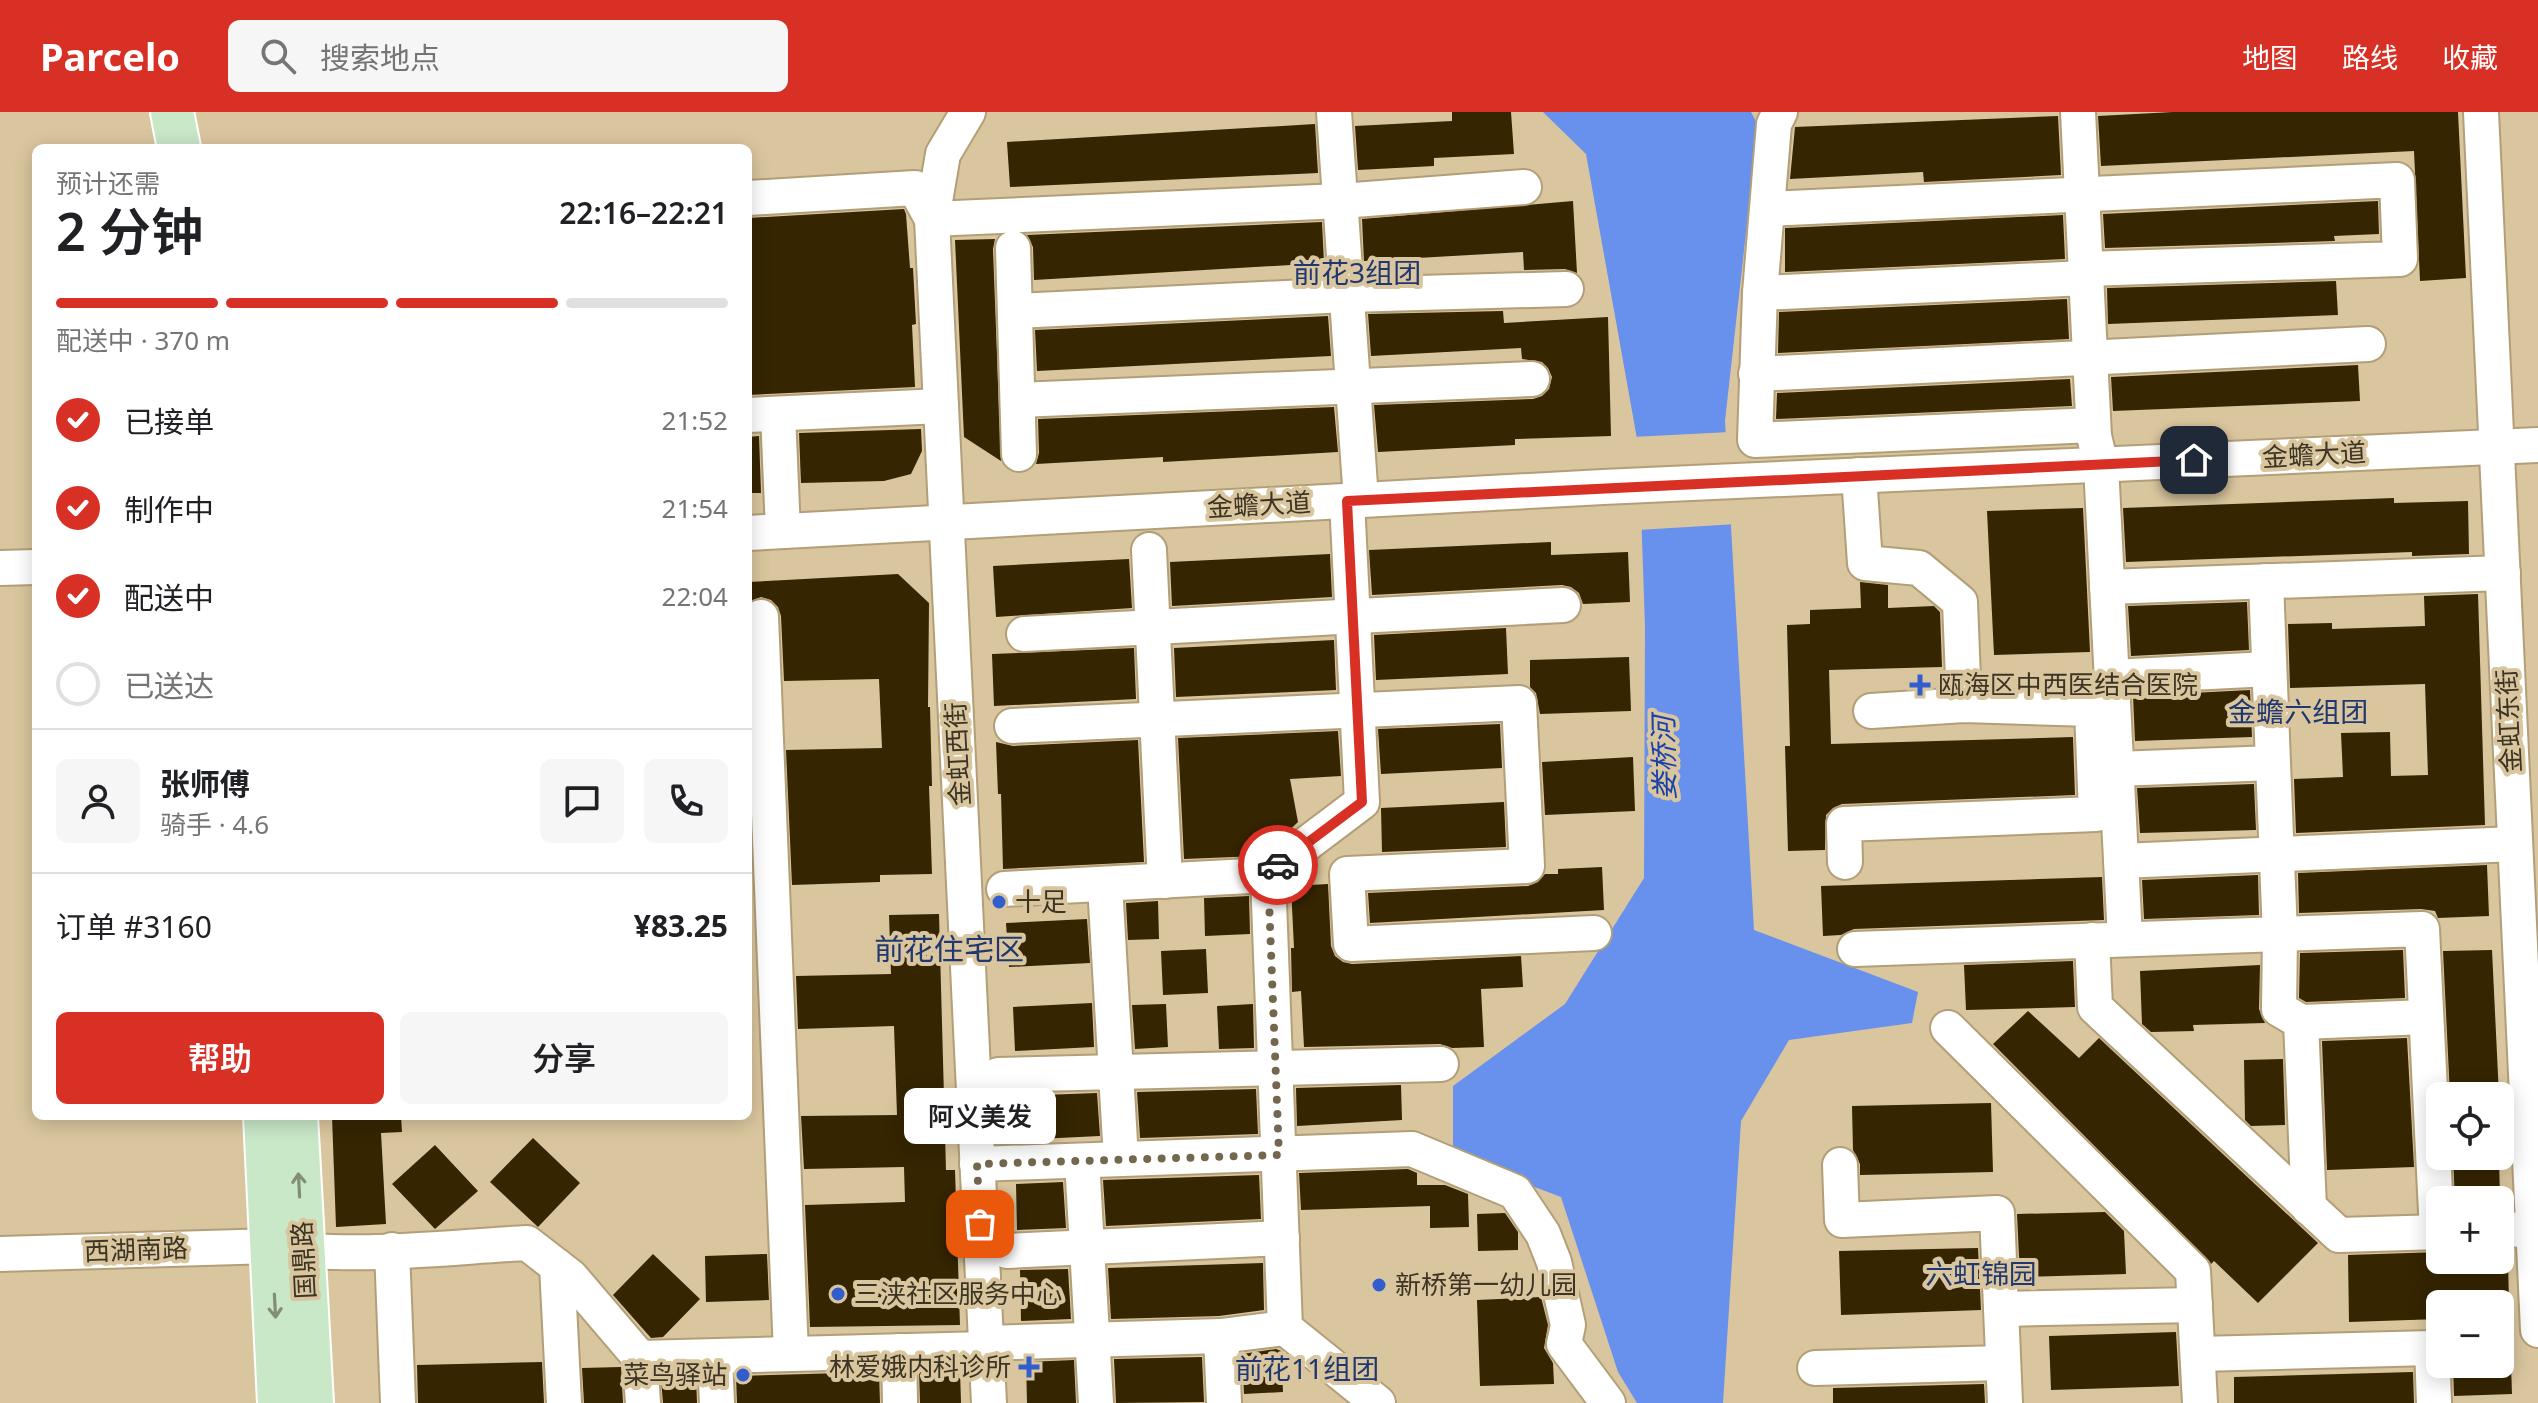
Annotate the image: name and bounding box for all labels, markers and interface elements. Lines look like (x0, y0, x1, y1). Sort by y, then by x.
search box (228, 20, 788, 92)
text: Parcelo (40, 30, 180, 82)
icon: search (256, 34, 300, 78)
text: 搜索地点 (320, 37, 440, 78)
text: 地图 (2242, 38, 2298, 76)
text: 路线 (2342, 38, 2398, 76)
text: 收藏 (2442, 38, 2498, 76)
text: 预计还需 (56, 165, 160, 201)
text: 22:16–22:21 (559, 192, 728, 233)
text: 2 分钟 (56, 195, 203, 266)
district label: 前花3组团 (1293, 253, 1421, 291)
text: 配送中 · 370 m (56, 322, 230, 358)
icon: check (56, 398, 100, 442)
text: 已接单 (124, 401, 214, 442)
text: 21:52 (662, 402, 728, 438)
pin (2160, 426, 2228, 494)
street label: 金蟾大道 (2261, 433, 2367, 475)
icon: home (2172, 438, 2216, 482)
street label: 金蟾大道 (1206, 483, 1312, 525)
icon: check (56, 486, 100, 530)
text: 制作中 (124, 489, 214, 530)
text: 21:54 (662, 490, 728, 526)
icon: check (56, 574, 100, 618)
text: 配送中 (124, 577, 214, 618)
text: 22:04 (662, 578, 728, 614)
text: 已送达 (124, 665, 214, 706)
place label: 瓯海区中西医结合医院 (1938, 666, 2198, 702)
street label: 金虹东街 (2487, 668, 2529, 774)
marker: 瓯海区中西医结合医院 (1909, 674, 1931, 696)
district label: 金蟾六组团 (2228, 692, 2368, 730)
street label: 金虹西街 (936, 701, 978, 807)
water label: 娄桥河 (1643, 711, 1683, 800)
button: person (56, 759, 140, 843)
button: chat (540, 759, 624, 843)
button: phone (644, 759, 728, 843)
text: 张师傅 (160, 763, 250, 804)
text: 骑手 · 4.6 (160, 806, 269, 842)
courier (1238, 825, 1318, 905)
icon: car (1256, 843, 1300, 887)
place label: 十足 (1015, 883, 1067, 919)
marker: 十足 (990, 893, 1008, 911)
text: ¥83.25 (634, 905, 728, 946)
text: 订单 #3160 (56, 906, 212, 947)
district label: 前花住宅区 (874, 928, 1024, 969)
button: 帮助 (56, 1012, 384, 1104)
button: 分享 (400, 1012, 728, 1104)
map controls (2426, 1082, 2514, 1378)
button: locate (2426, 1082, 2514, 1170)
callout: 阿义美发 (904, 1088, 1056, 1144)
text: 阿义美发 (928, 1098, 1032, 1134)
one-way arrow (292, 1172, 307, 1199)
button: + (2426, 1186, 2514, 1274)
pin (946, 1190, 1014, 1258)
icon: bag (958, 1202, 1002, 1246)
street label: 国鼎路 (283, 1220, 323, 1300)
street label: 西湖南路 (83, 1229, 189, 1269)
district label: 六虹锦园 (1925, 1254, 2037, 1292)
place label: 新桥第一幼儿园 (1395, 1266, 1577, 1302)
place label: 三浃社区服务中心 (854, 1275, 1062, 1311)
marker: 新桥第一幼儿园 (1370, 1276, 1388, 1294)
marker: 三浃社区服务中心 (829, 1285, 847, 1303)
button: − (2426, 1290, 2514, 1378)
one-way arrow (268, 1292, 283, 1319)
place label: 林爱娥内科诊所 (829, 1348, 1011, 1384)
district label: 前花11组团 (1235, 1349, 1379, 1387)
place label: 菜鸟驿站 (623, 1356, 727, 1392)
marker: 林爱娥内科诊所 (1018, 1356, 1040, 1378)
marker: 菜鸟驿站 (734, 1366, 752, 1384)

